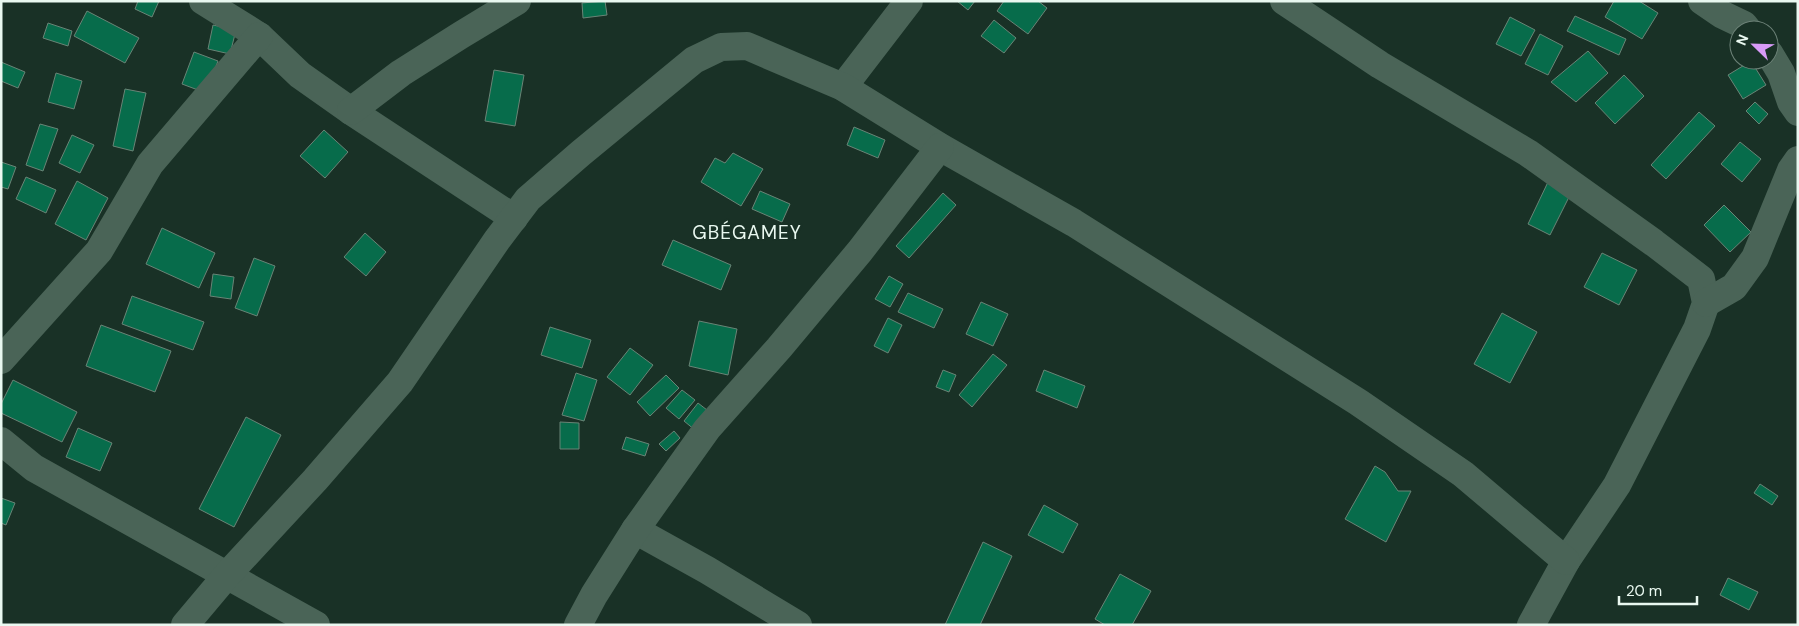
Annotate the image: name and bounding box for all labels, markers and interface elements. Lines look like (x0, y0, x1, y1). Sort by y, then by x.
north arrow (1729, 20, 1779, 70)
text: N (1732, 32, 1752, 48)
district label: GBÉGAMEY (692, 220, 802, 245)
scale bar (1619, 574, 1696, 606)
text: 20 m (1626, 581, 1662, 601)

